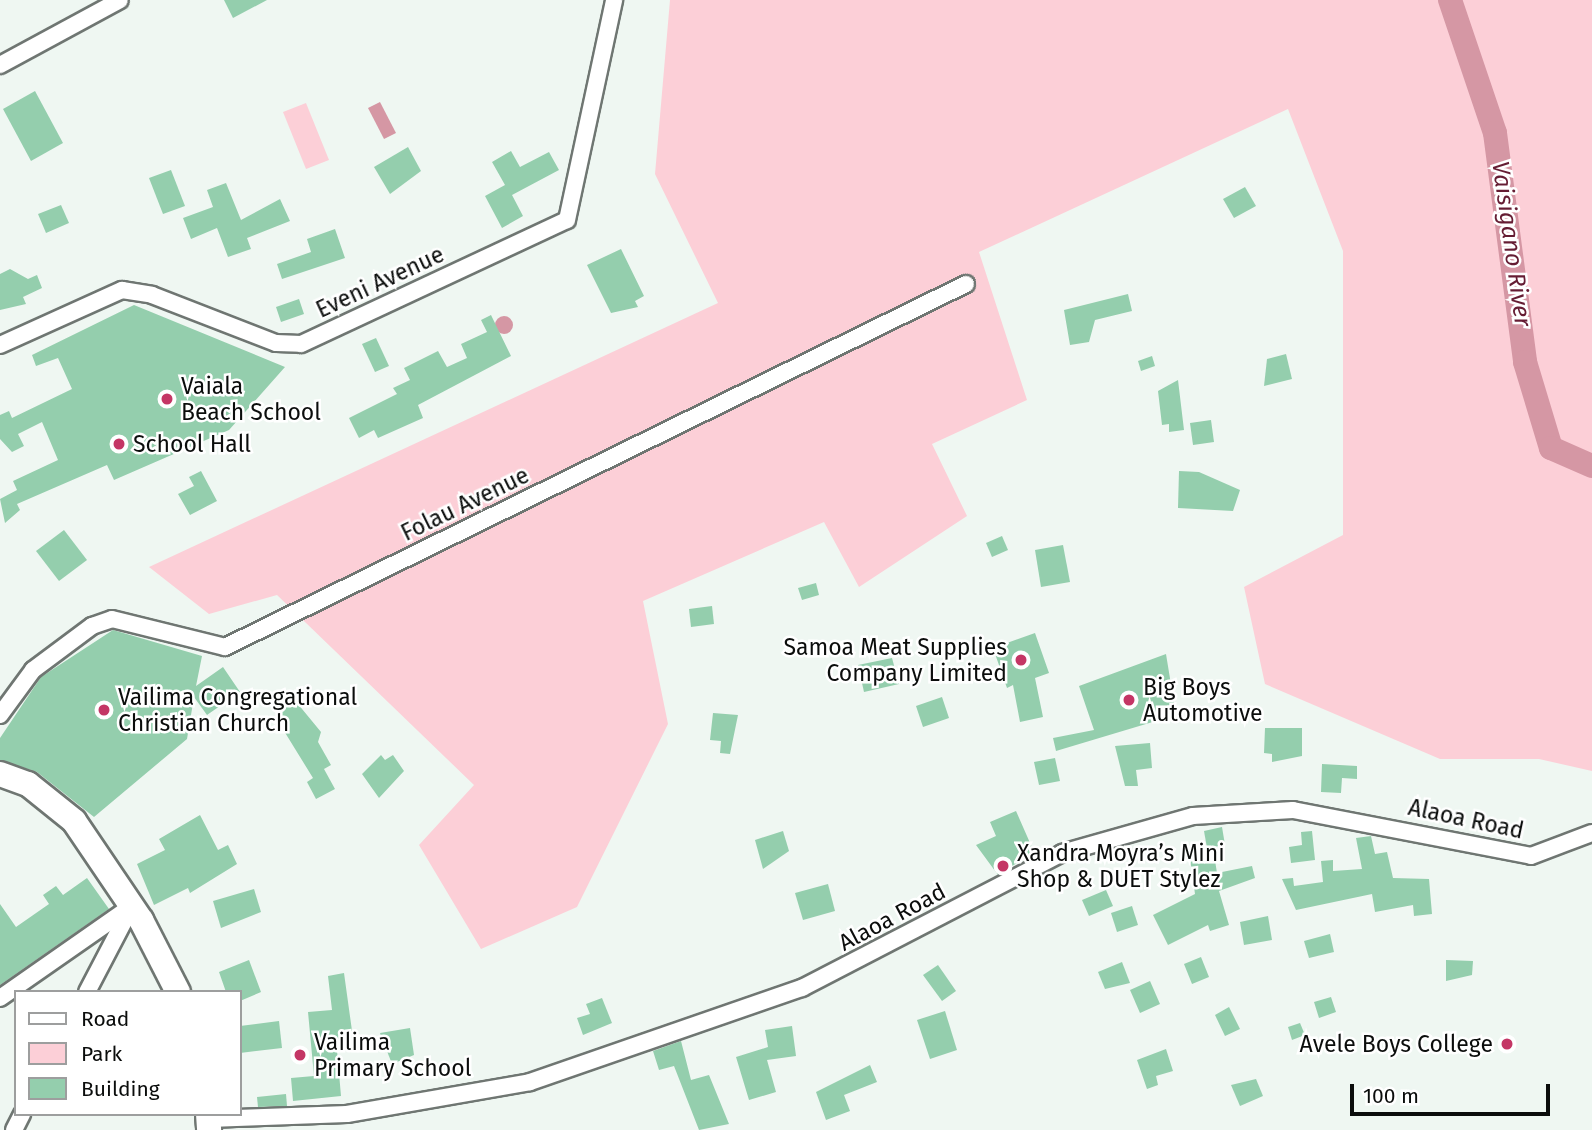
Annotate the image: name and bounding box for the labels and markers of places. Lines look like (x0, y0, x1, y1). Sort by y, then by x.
place label: Vaiala Beach School (181, 372, 321, 426)
marker: Vaiala Beach School (159, 391, 175, 407)
place label: School Hall (133, 430, 251, 458)
marker: School Hall (111, 436, 127, 452)
place label: Samoa Meat Supplies Company Limited (784, 633, 1007, 687)
marker: Samoa Meat Supplies Company Limited (1013, 652, 1029, 668)
place label: Big Boys Automotive (1143, 673, 1263, 727)
place label: Vailima Congregational Christian Church (118, 683, 357, 737)
marker: Big Boys Automotive (1121, 692, 1137, 708)
marker: Vailima Congregational Christian Church (96, 702, 112, 718)
place label: Xandra Moyra’s Mini Shop & DUET Stylez (1017, 839, 1225, 893)
marker: Xandra Moyra’s Mini Shop & DUET Stylez (995, 858, 1011, 874)
place label: Vailima Primary School (314, 1028, 471, 1082)
place label: Avele Boys College (1300, 1030, 1493, 1058)
marker: Avele Boys College (1499, 1036, 1515, 1052)
marker: Vailima Primary School (292, 1047, 308, 1063)

